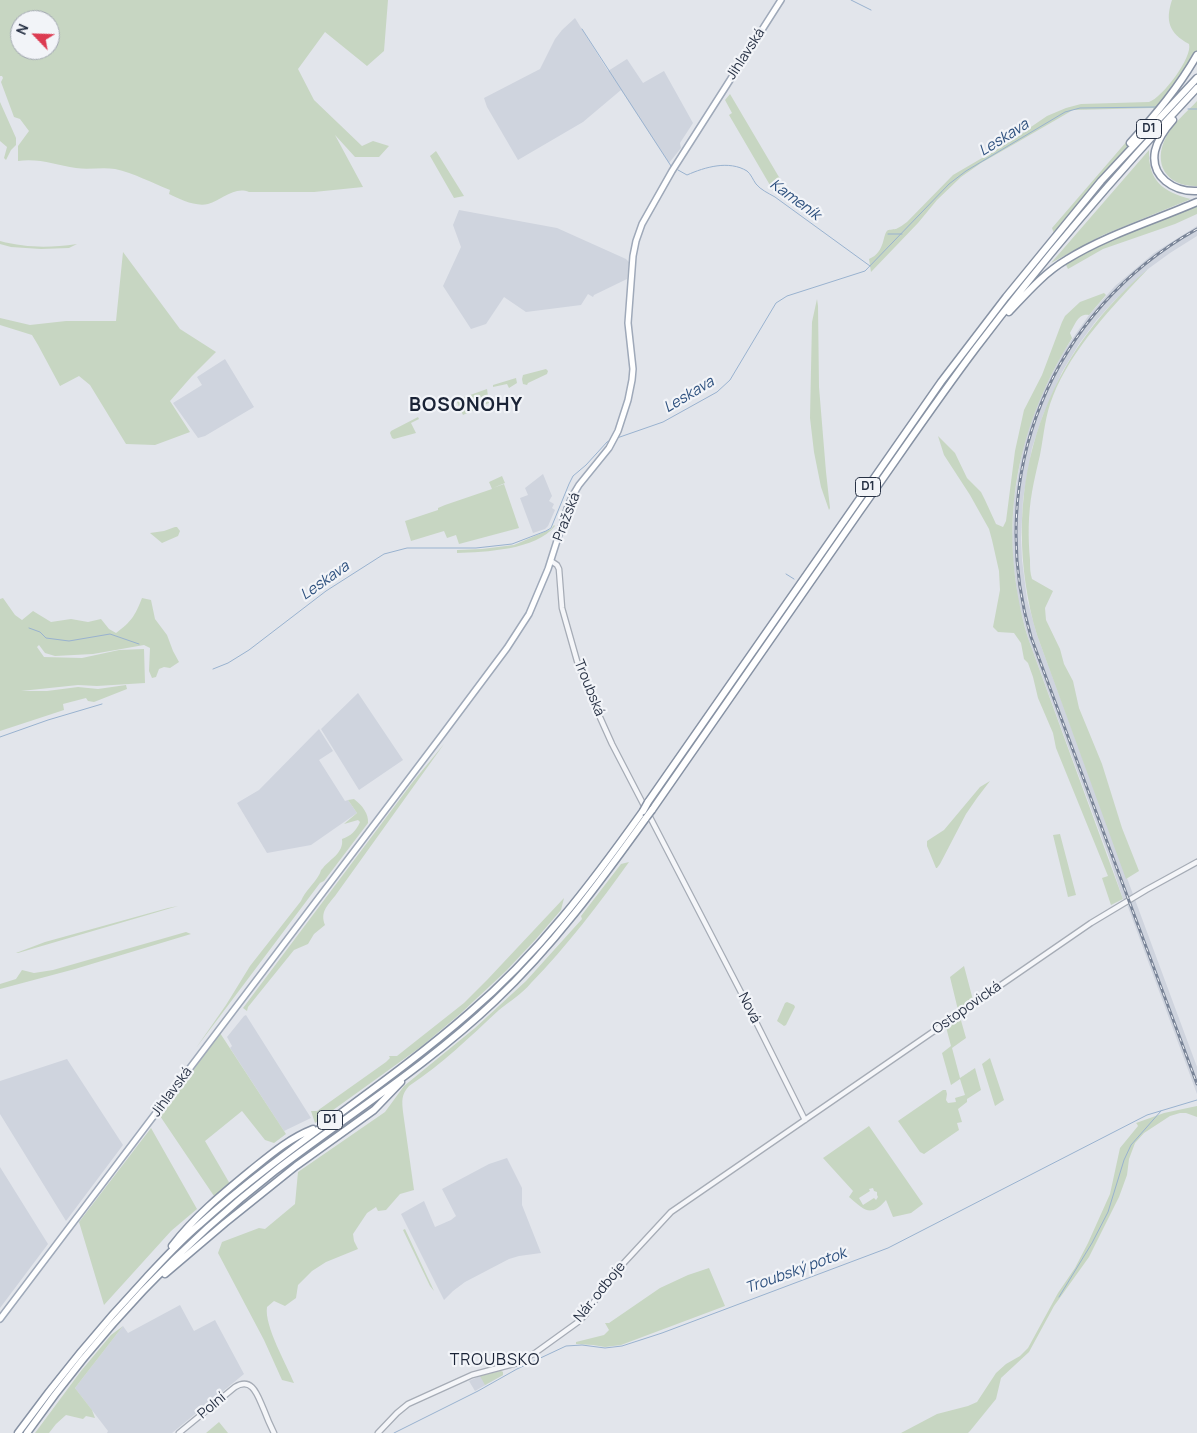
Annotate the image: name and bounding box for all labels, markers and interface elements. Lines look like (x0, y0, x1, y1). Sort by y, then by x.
north arrow (10, 10, 60, 60)
text: N (11, 21, 32, 38)
street label: Jihlavská (723, 25, 769, 83)
water label: Leskava (976, 116, 1032, 160)
road number: D1 (1136, 120, 1162, 138)
water label: Kameník (766, 176, 824, 224)
water label: Leskava (661, 373, 717, 417)
district label: BOSONOHY (408, 395, 524, 417)
road number: D1 (856, 478, 880, 497)
street label: Pražská (550, 490, 584, 544)
water label: Leskava (297, 558, 353, 604)
street label: Troubská (570, 657, 608, 719)
street label: Ostopovická (929, 978, 1005, 1038)
street label: Nová (734, 990, 764, 1026)
street label: Jihlavská (148, 1064, 196, 1120)
road number: D1 (318, 1110, 342, 1130)
water label: Troubský potok (743, 1244, 849, 1298)
street label: Nár. odboje (571, 1259, 629, 1325)
district label: TROUBSKO (449, 1351, 541, 1371)
street label: Polní (195, 1389, 229, 1423)

